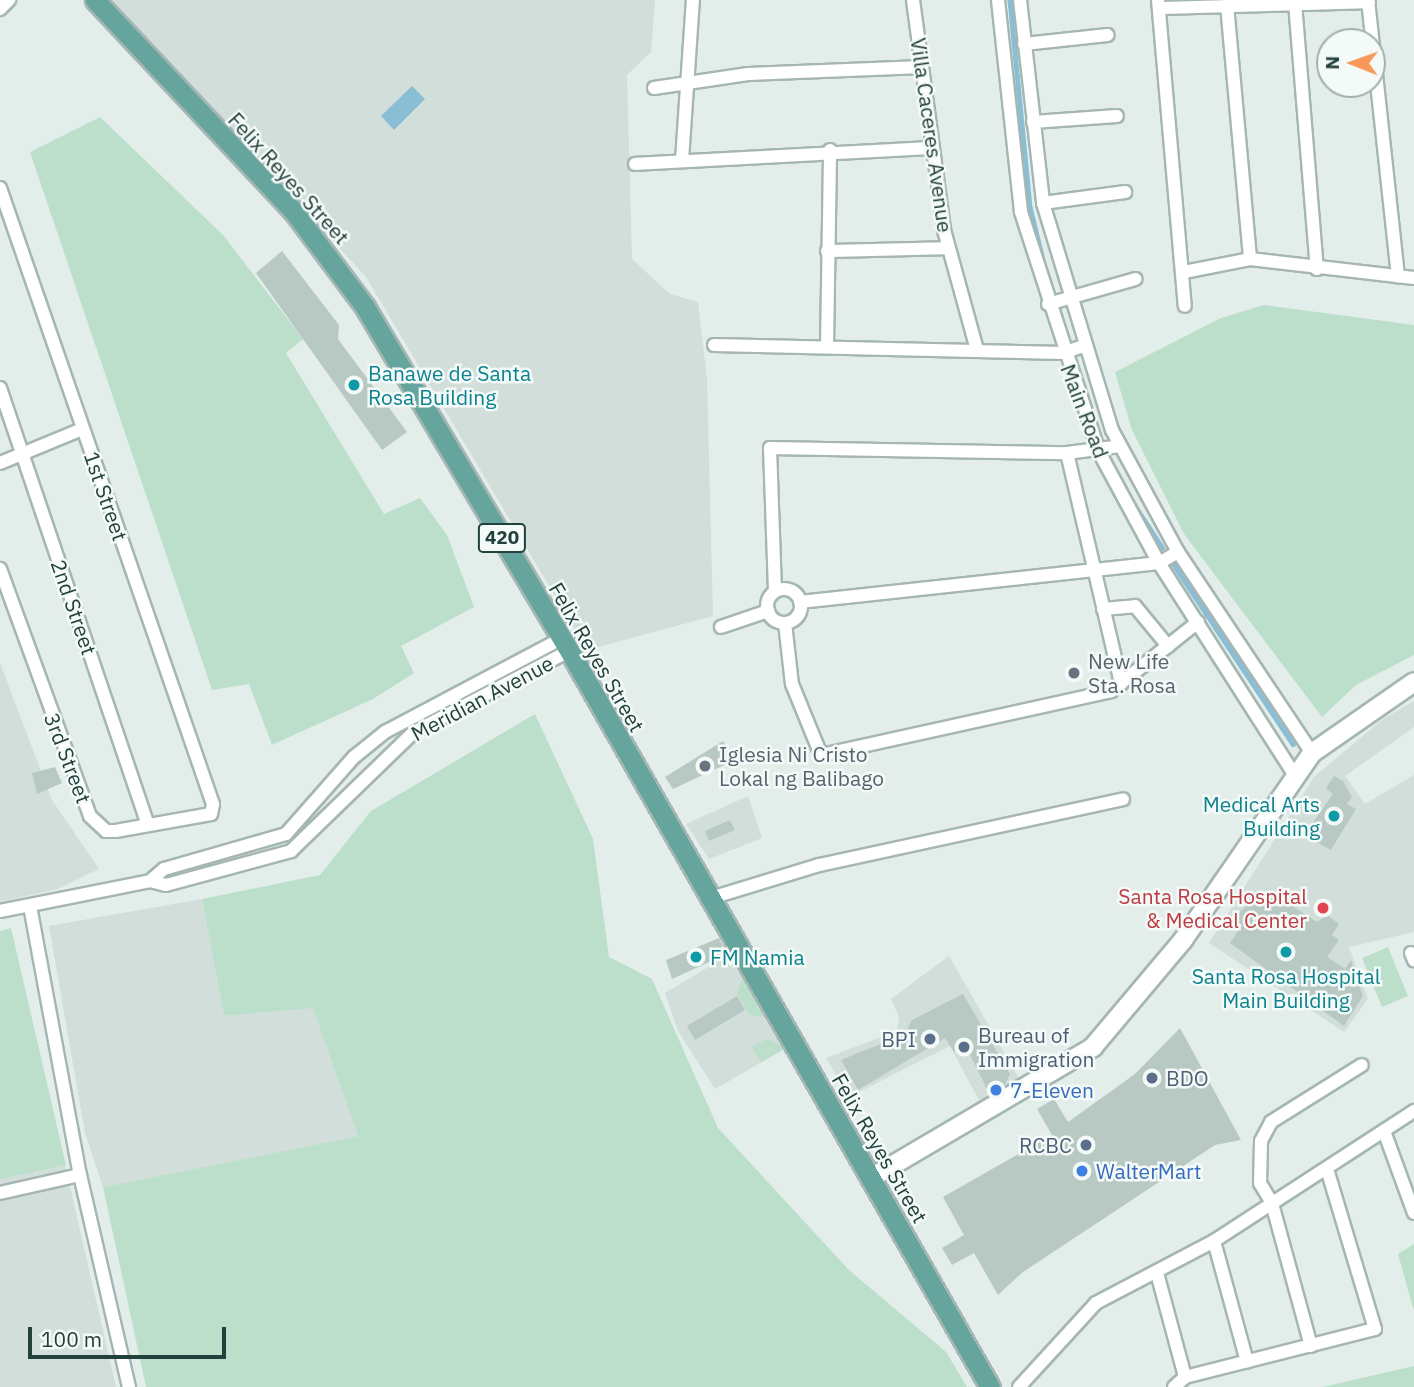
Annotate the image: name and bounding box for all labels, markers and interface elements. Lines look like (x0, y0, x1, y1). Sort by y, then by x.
north arrow (1316, 28, 1386, 98)
street label: Villa Caceres Avenue (906, 36, 958, 234)
text: N (1320, 56, 1344, 70)
street label: Felix Reyes Street (223, 107, 355, 249)
place label: Banawe de Santa Rosa Building (368, 360, 531, 410)
street label: Main Road (1056, 360, 1114, 462)
marker: Banawe de Santa Rosa Building (346, 377, 362, 393)
street label: 1st Street (79, 448, 133, 544)
road number: 420 (477, 523, 526, 554)
street label: 2nd Street (46, 556, 102, 658)
street label: Felix Reyes Street (544, 578, 650, 736)
place label: New Life Sta. Rosa (1088, 648, 1176, 698)
street label: Meridian Avenue (407, 650, 557, 746)
marker: New Life Sta. Rosa (1066, 665, 1082, 681)
street label: 3rd Street (39, 709, 97, 807)
place label: Iglesia Ni Cristo Lokal ng Balibago (719, 741, 884, 791)
marker: Iglesia Ni Cristo Lokal ng Balibago (697, 758, 713, 774)
place label: Medical Arts Building (1203, 791, 1320, 841)
marker: Medical Arts Building (1326, 808, 1342, 824)
place label: Santa Rosa Hospital & Medical Center (1118, 883, 1307, 933)
marker: Santa Rosa Hospital & Medical Center (1313, 898, 1333, 918)
place label: FM Namia (710, 944, 805, 970)
marker: Santa Rosa Hospital Main Building (1278, 944, 1294, 960)
marker: FM Namia (688, 949, 704, 965)
place label: Santa Rosa Hospital Main Building (1192, 963, 1380, 1013)
place label: Bureau of Immigration (978, 1022, 1095, 1072)
place label: BPI (881, 1026, 916, 1052)
marker: BPI (922, 1031, 938, 1047)
marker: Bureau of Immigration (956, 1039, 972, 1055)
place label: BDO (1166, 1065, 1209, 1091)
street label: Felix Reyes Street (827, 1069, 933, 1227)
marker: BDO (1144, 1070, 1160, 1086)
place label: 7-Eleven (1010, 1077, 1094, 1103)
marker: 7-Eleven (988, 1082, 1004, 1098)
place label: RCBC (1019, 1132, 1072, 1158)
marker: RCBC (1078, 1137, 1094, 1153)
place label: WalterMart (1096, 1158, 1201, 1184)
marker: WalterMart (1074, 1163, 1090, 1179)
scale bar (32, 1314, 229, 1358)
text: 100 m (41, 1325, 102, 1353)

